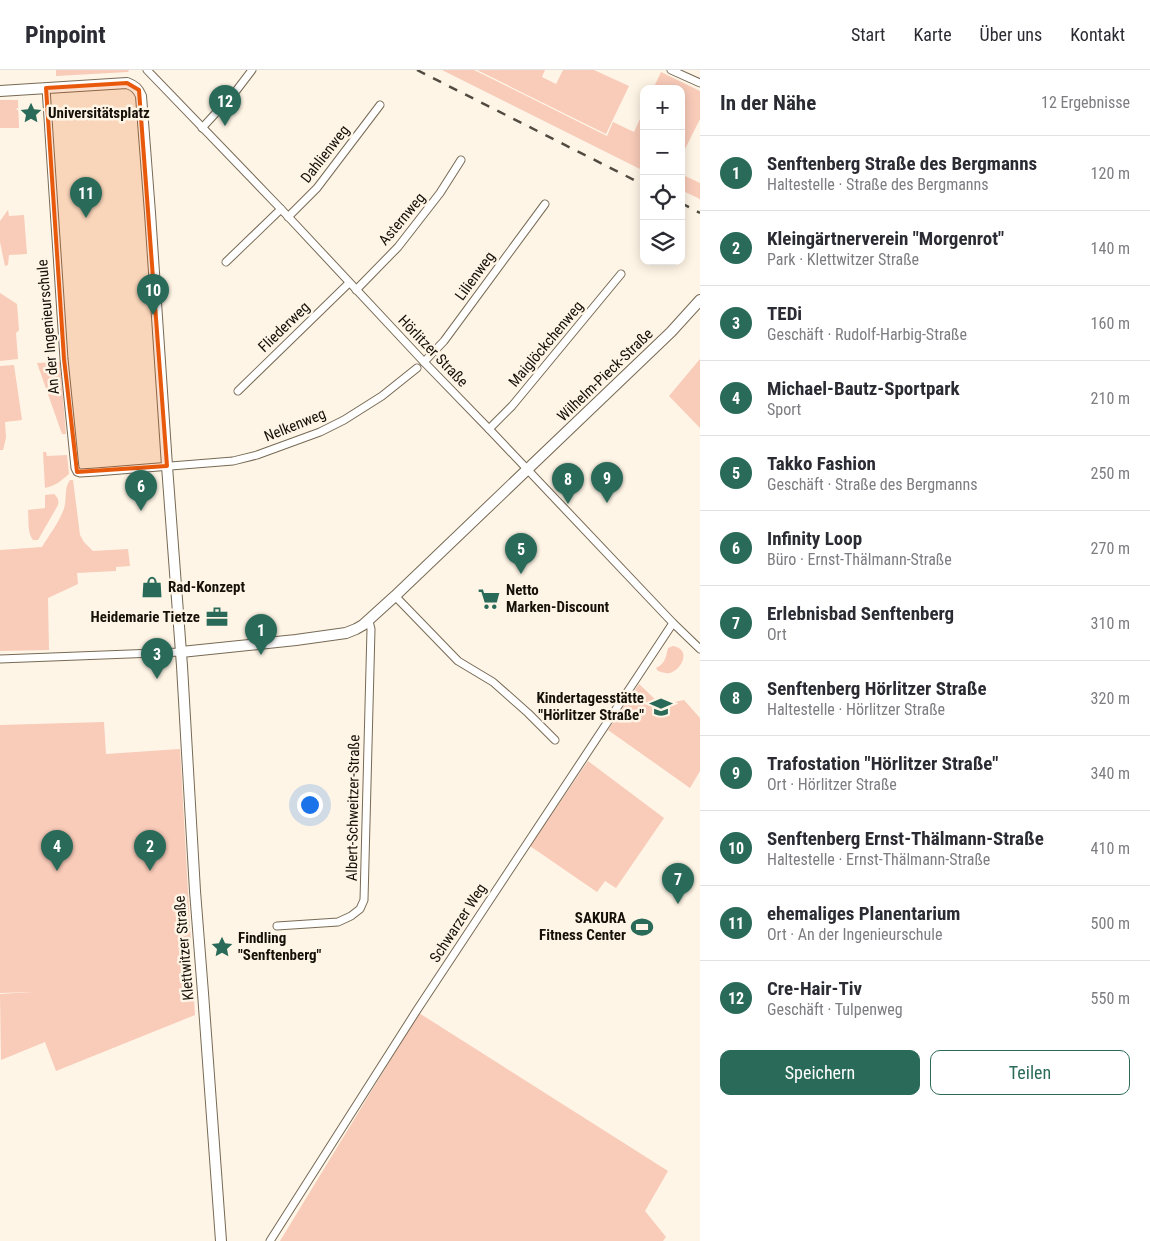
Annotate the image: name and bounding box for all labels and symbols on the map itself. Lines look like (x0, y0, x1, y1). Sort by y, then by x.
pin: 12 (209, 85, 241, 126)
place icon: Universitätsplatz (18, 100, 44, 126)
place label: Universitätsplatz (48, 104, 150, 122)
street label: Dahlienweg (297, 122, 353, 186)
pin: 11 (70, 177, 102, 218)
street label: Asternweg (375, 189, 429, 249)
street label: Lilienweg (451, 248, 499, 304)
street label: An der Ingenieurschule (33, 259, 63, 395)
pin: 10 (137, 274, 169, 315)
street label: Maiglöckchenweg (505, 297, 587, 391)
street label: Fliederweg (255, 298, 313, 356)
street label: Hörlitzer Straße (394, 311, 472, 391)
street label: Wilhelm-Pieck-Straße (554, 325, 656, 425)
street label: Nelkenweg (262, 405, 328, 445)
pin: 9 (591, 462, 623, 503)
pin: 8 (552, 463, 584, 504)
pin: 6 (125, 470, 157, 511)
pin: 5 (505, 533, 537, 574)
shop icon: Rad-Konzept (139, 574, 165, 600)
place label: Rad-Konzept (168, 578, 245, 596)
place label: Netto Marken-Discount (506, 581, 610, 616)
supermarket icon: Netto Marken-Discount (476, 586, 502, 612)
office icon: Heidemarie Tietze (204, 604, 230, 630)
place label: Heidemarie Tietze (91, 608, 200, 626)
pin: 1 (245, 614, 277, 655)
pin: 3 (141, 638, 173, 679)
place label: Kindertagesstätte "Hörlitzer Straße" (537, 689, 644, 724)
school or university icon: Kindertagesstätte "Hörlitzer Straße" (648, 694, 674, 720)
street label: Albert-Schweitzer-Straße (343, 735, 363, 881)
your location (297, 792, 323, 818)
pin: 4 (41, 830, 73, 871)
pin: 2 (134, 830, 166, 871)
pin: 7 (662, 863, 694, 904)
street label: Schwarzer Weg (426, 880, 490, 966)
street label: Klettwitzer Straße (170, 895, 198, 1001)
place label: SAKURA Fitness Center (539, 909, 626, 944)
sports icon: SAKURA Fitness Center (629, 914, 655, 940)
place label: Findling "Senftenberg" (238, 929, 322, 964)
place icon: Findling "Senftenberg" (209, 934, 235, 960)

